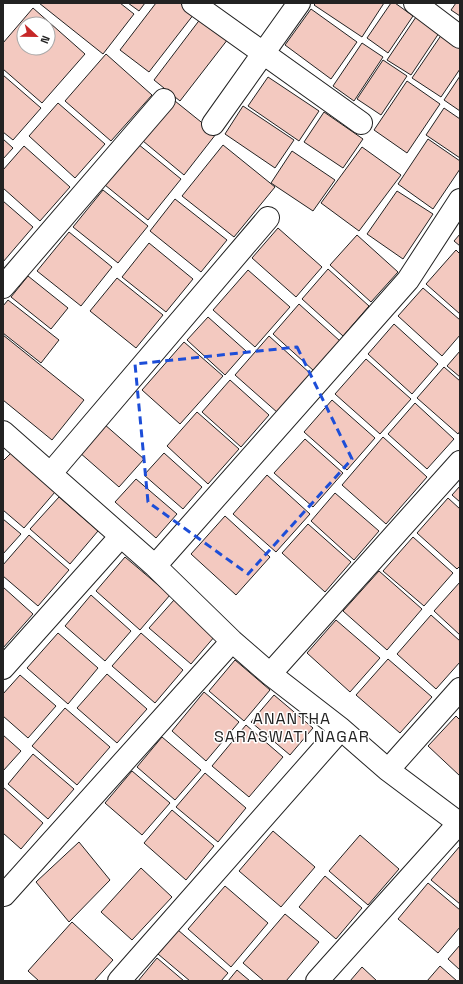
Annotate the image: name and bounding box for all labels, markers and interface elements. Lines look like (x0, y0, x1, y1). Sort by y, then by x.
north arrow (16, 16, 56, 56)
text: N (37, 34, 53, 46)
district label: ANANTHA SARASWATI NAGAR (214, 708, 370, 747)

